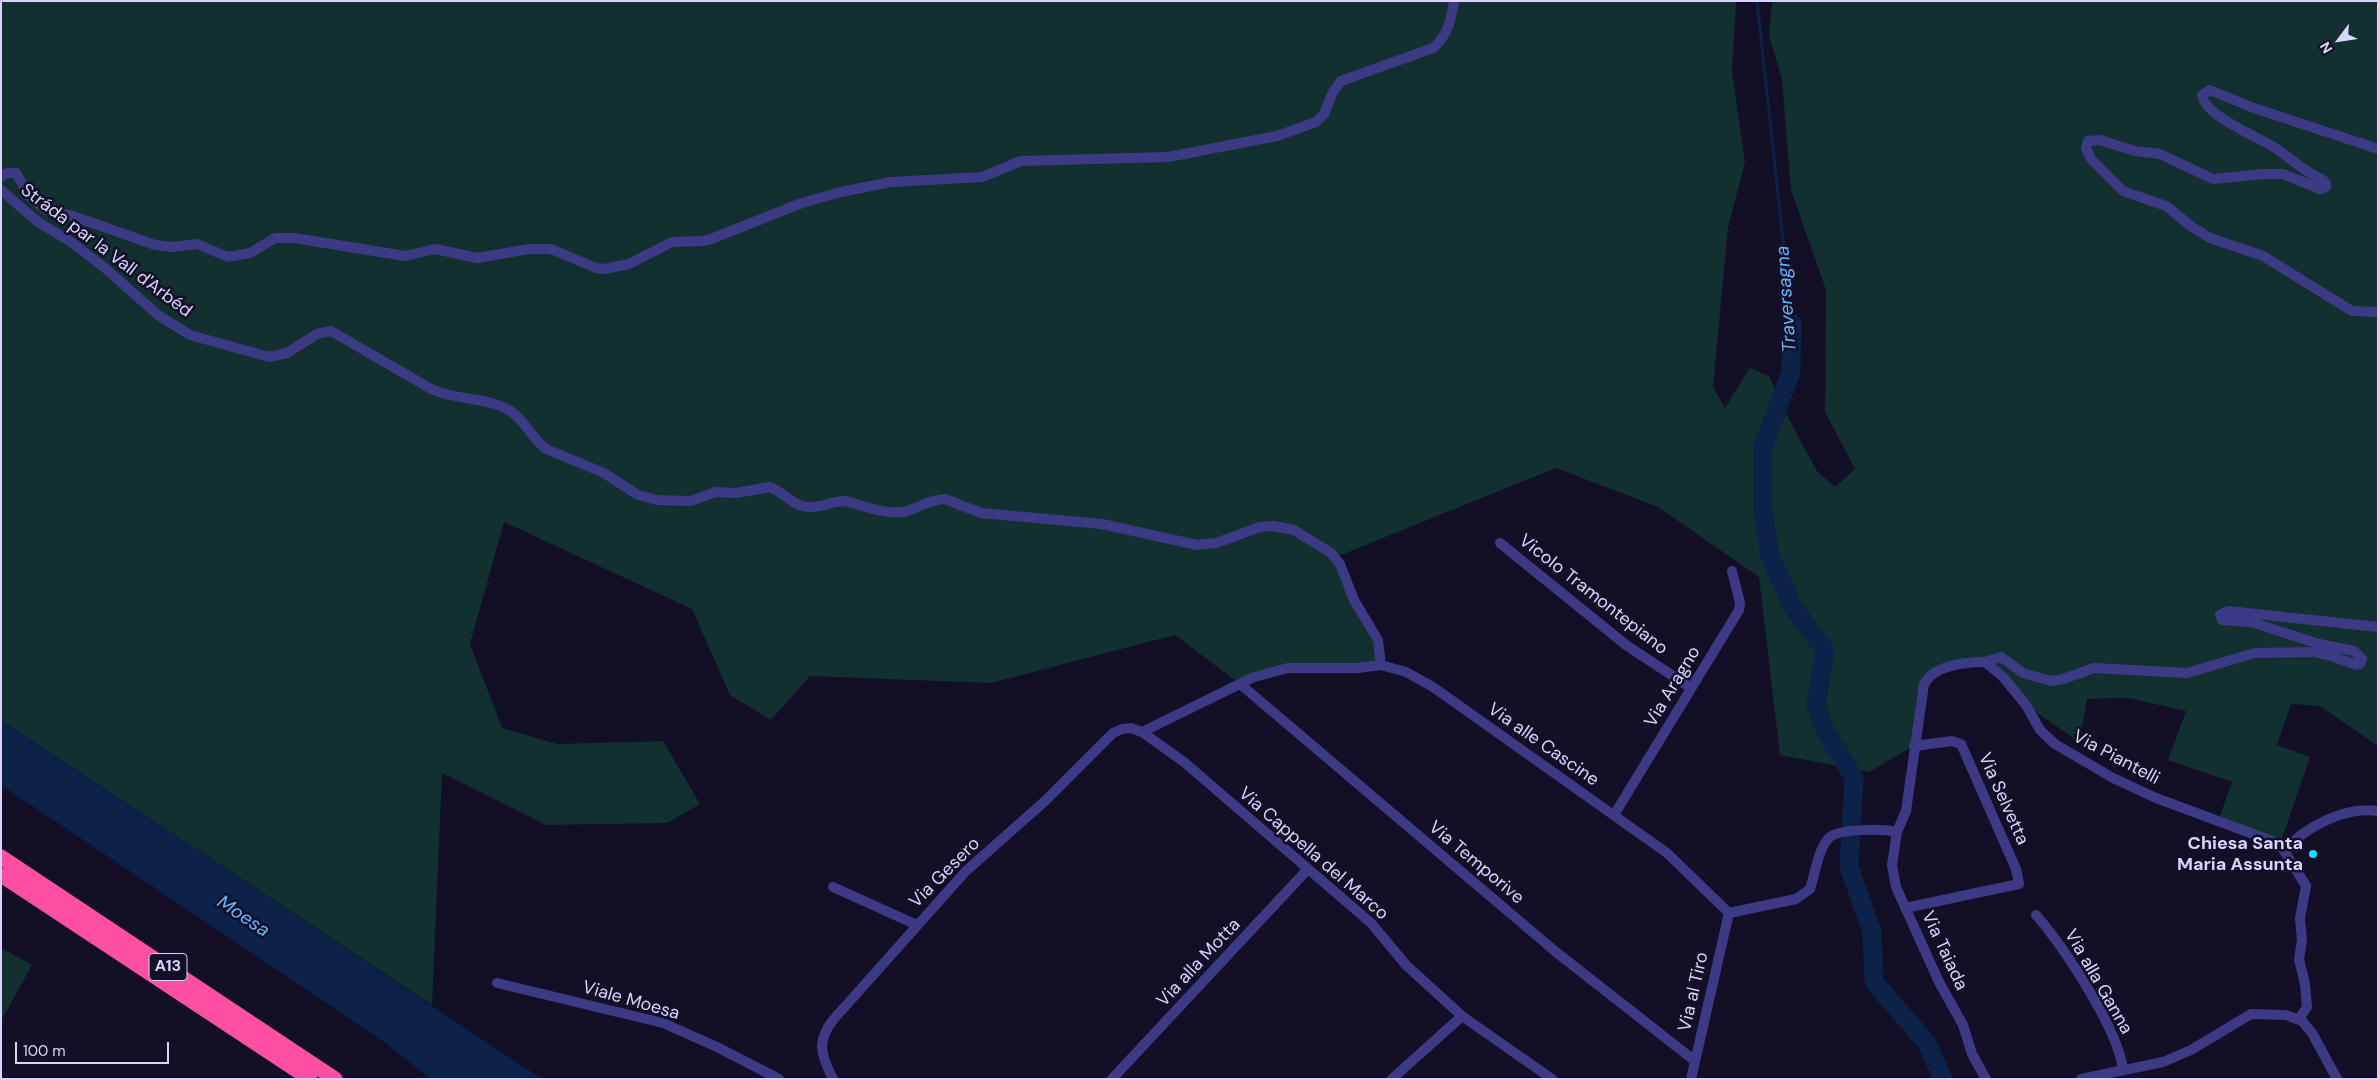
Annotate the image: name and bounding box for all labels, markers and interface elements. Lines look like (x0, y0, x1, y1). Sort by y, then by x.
north arrow (2314, 15, 2364, 65)
text: N (2316, 39, 2336, 57)
street label: Stráda par la Vall d'Arbéd (16, 179, 196, 323)
water label: Traversagna (1772, 245, 1802, 353)
street label: Vicolo Tramontepiano (1514, 530, 1672, 660)
street label: Via Aragno (1640, 643, 1706, 731)
street label: Via alle Cascine (1483, 699, 1603, 791)
street label: Via Piantelli (2069, 726, 2163, 790)
street label: Via Selvetta (1973, 750, 2033, 848)
street label: Via Cappella del Marco (1234, 783, 1392, 925)
street label: Via Temporive (1424, 817, 1528, 909)
street label: Via Gesero (905, 833, 985, 913)
place label: Chiesa Santa Maria Assunta (2177, 833, 2303, 876)
marker: Chiesa Santa Maria Assunta (2307, 848, 2319, 860)
water label: Moesa (212, 891, 274, 943)
street label: Via Taiada (1916, 908, 1972, 994)
street label: Via alla Motta (1153, 914, 1245, 1012)
street label: Via alla Ganna (2059, 926, 2137, 1038)
street label: Via al Tiro (1674, 950, 1714, 1034)
road number: A13 (149, 954, 187, 980)
street label: Viale Moesa (580, 977, 682, 1025)
scale bar (18, 1032, 171, 1064)
text: 100 m (23, 1041, 66, 1061)

